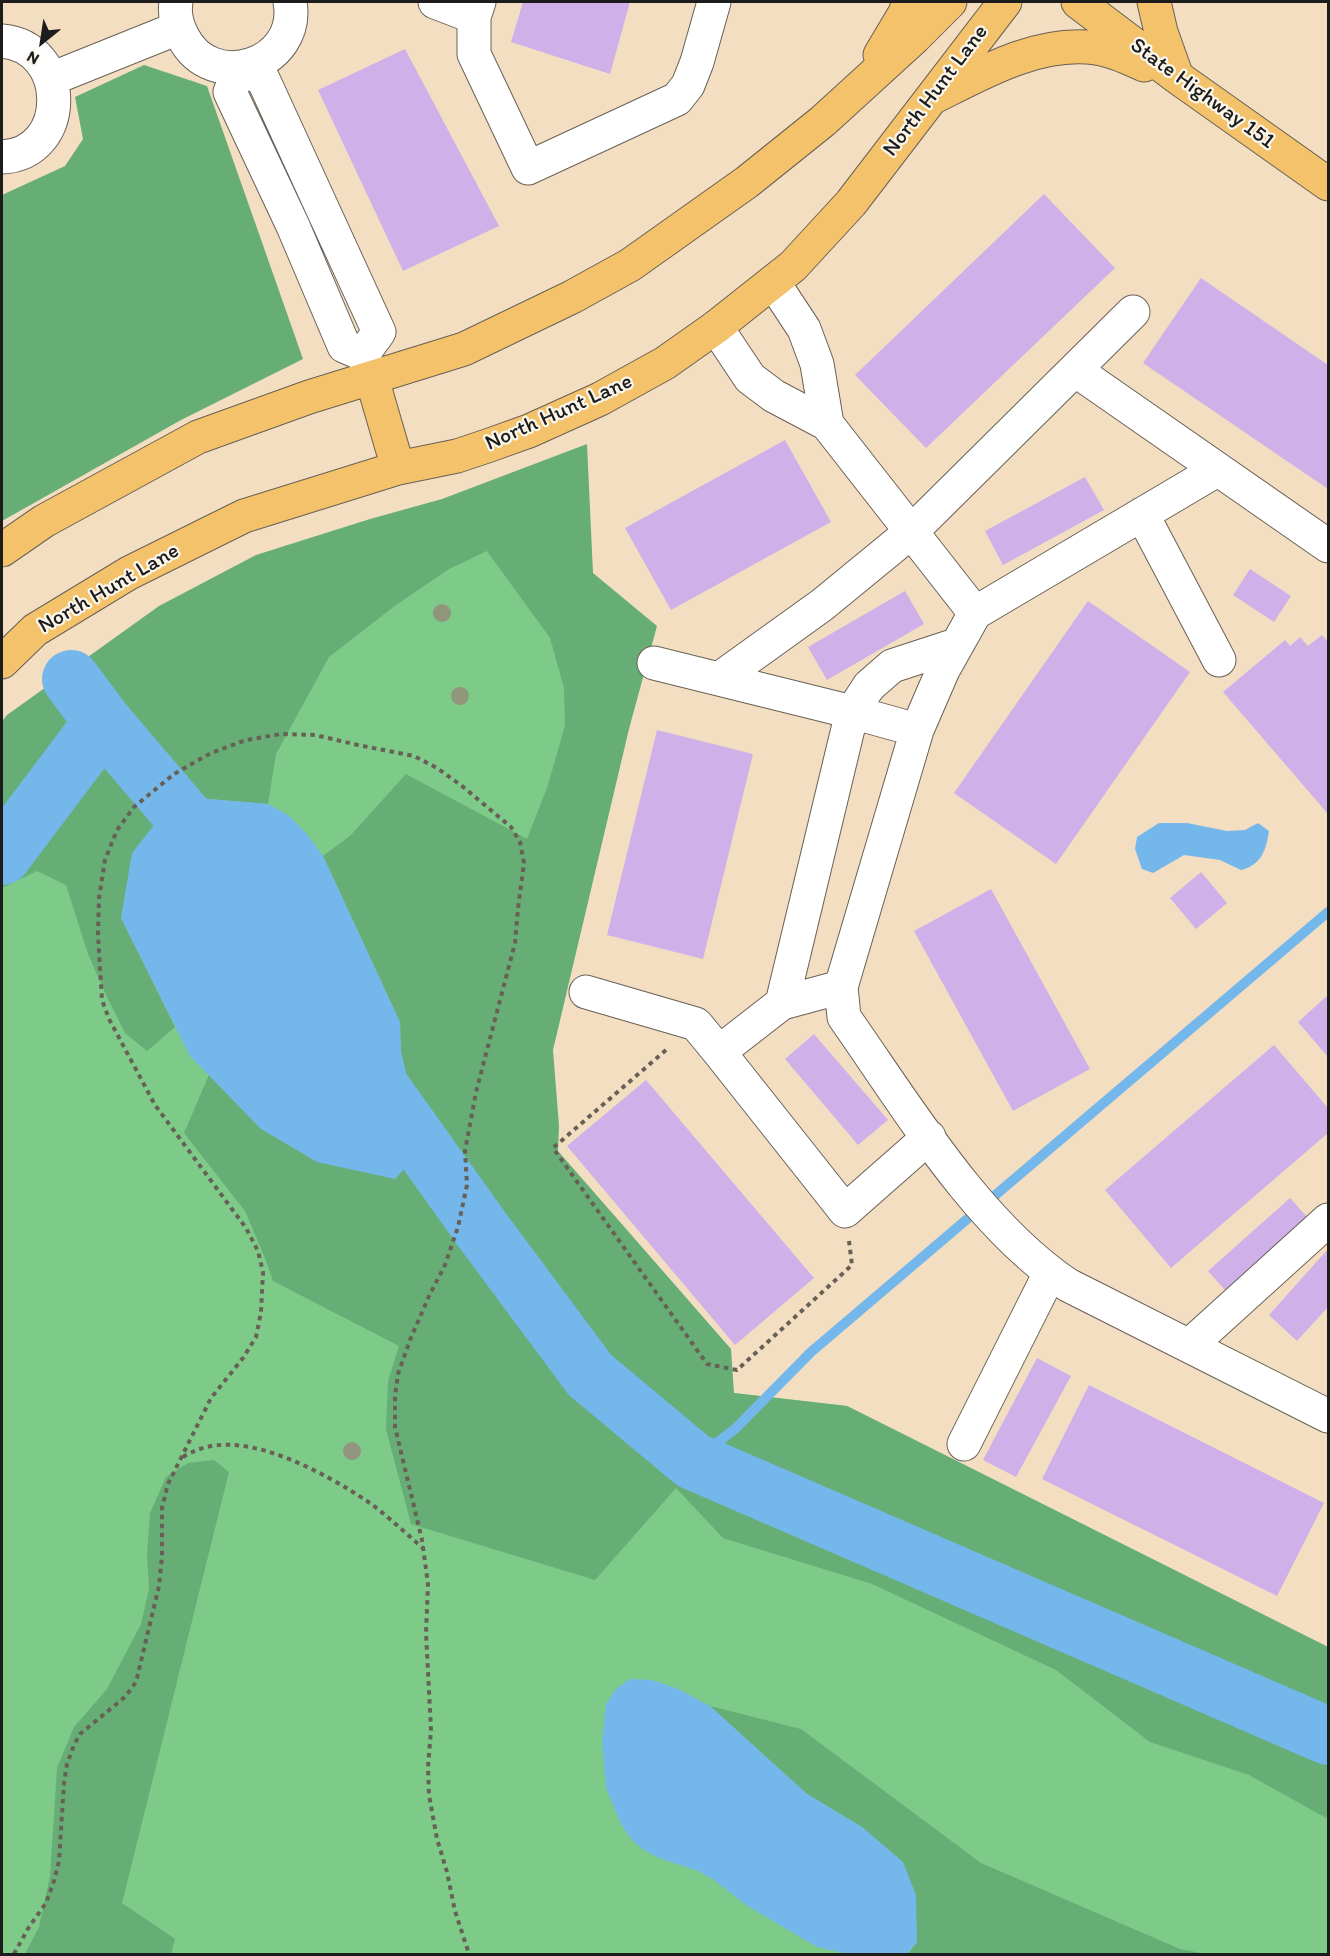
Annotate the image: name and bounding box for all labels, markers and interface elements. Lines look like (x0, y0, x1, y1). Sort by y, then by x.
north arrow (12, 12, 72, 72)
street label: North Hunt Lane (878, 20, 994, 162)
street label: State Highway 151 (1125, 33, 1279, 155)
text: N (23, 47, 42, 69)
street label: North Hunt Lane (481, 369, 637, 457)
street label: North Hunt Lane (34, 538, 184, 640)

